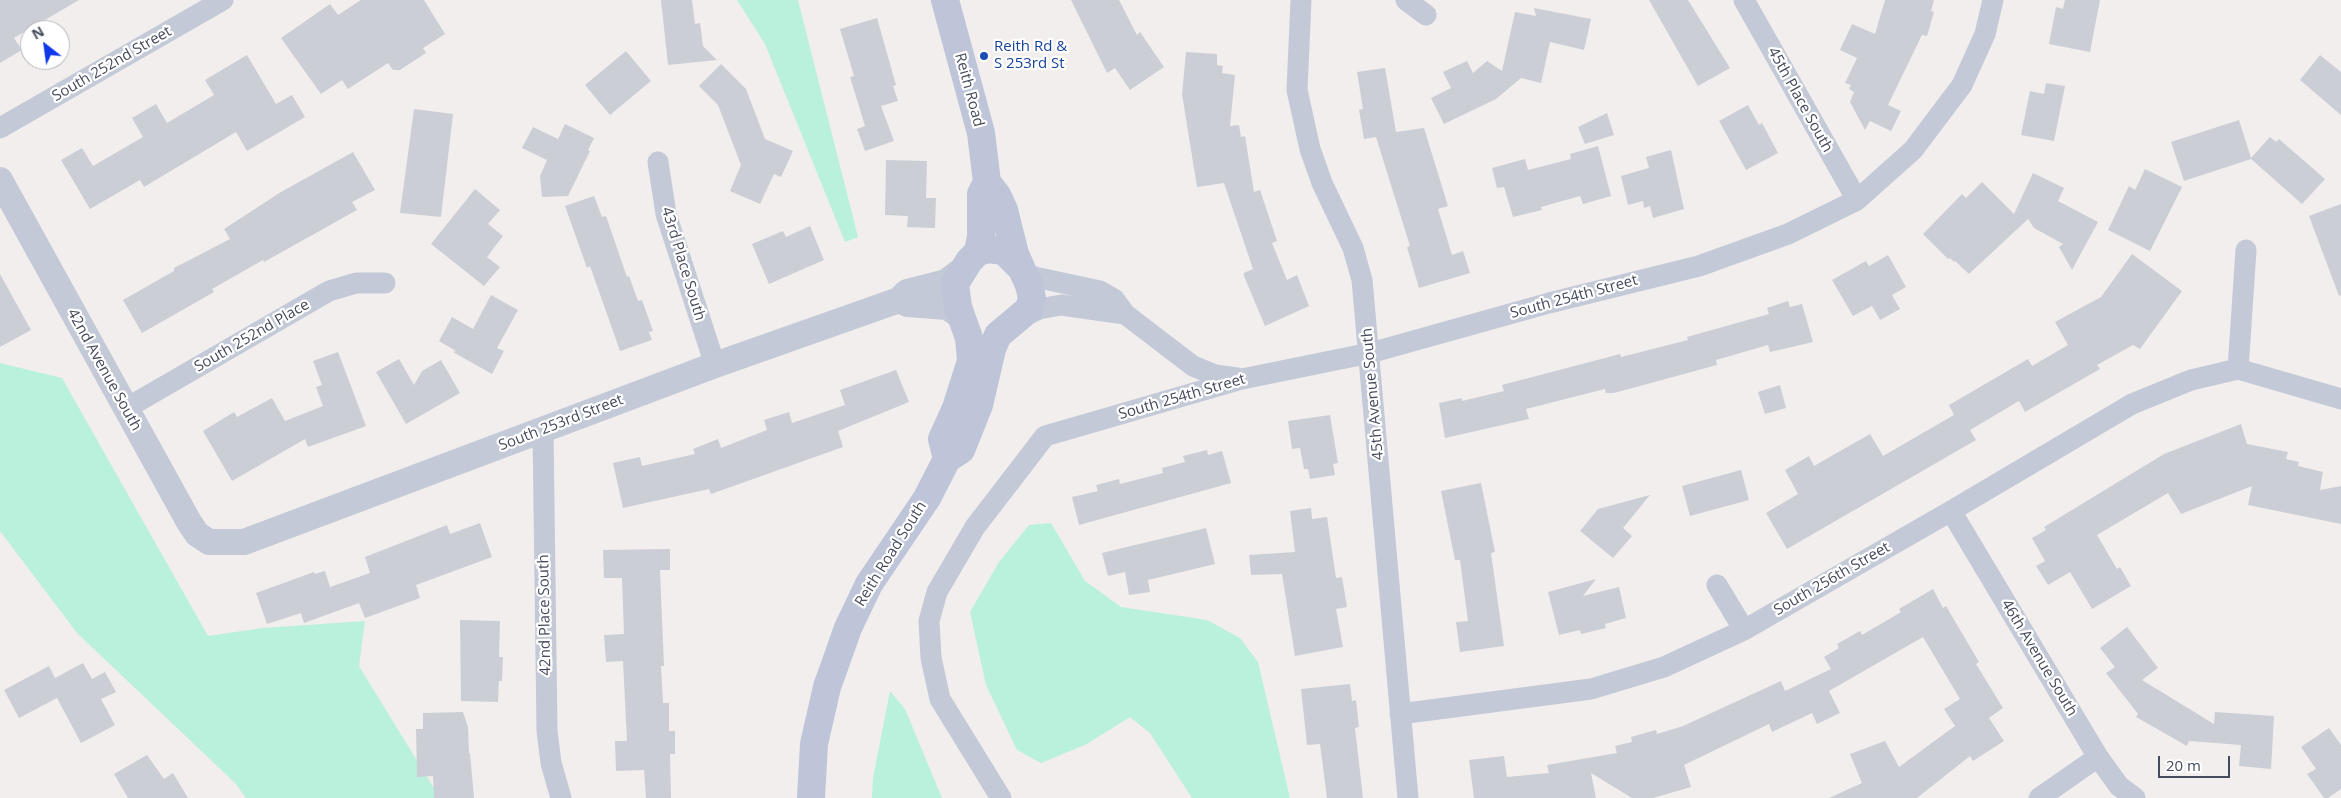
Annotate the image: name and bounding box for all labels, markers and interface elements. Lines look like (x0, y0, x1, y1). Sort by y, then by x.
north arrow (20, 20, 70, 70)
text: N (28, 21, 47, 44)
street label: South 252nd Street (49, 23, 175, 105)
place label: Reith Rd & S 253rd St (994, 38, 1067, 73)
street label: 45th Place South (1764, 44, 1836, 156)
marker: Reith Rd & S 253rd St (978, 50, 990, 62)
street label: Reith Road (951, 51, 987, 129)
street label: 43rd Place South (657, 205, 709, 323)
street label: South 254th Street (1508, 271, 1640, 323)
street label: South 252nd Place (191, 296, 313, 376)
street label: 42nd Avenue South (63, 306, 145, 434)
street label: 45th Avenue South (1358, 327, 1388, 461)
street label: South 254th Street (1117, 370, 1247, 424)
street label: South 253rd Street (496, 391, 626, 455)
street label: Reith Road South (851, 498, 931, 610)
street label: South 256th Street (1771, 538, 1893, 620)
street label: 42nd Place South (535, 554, 555, 676)
street label: 46th Avenue South (1997, 596, 2081, 720)
scale bar (2161, 746, 2234, 778)
text: 20 m (2166, 755, 2201, 775)

